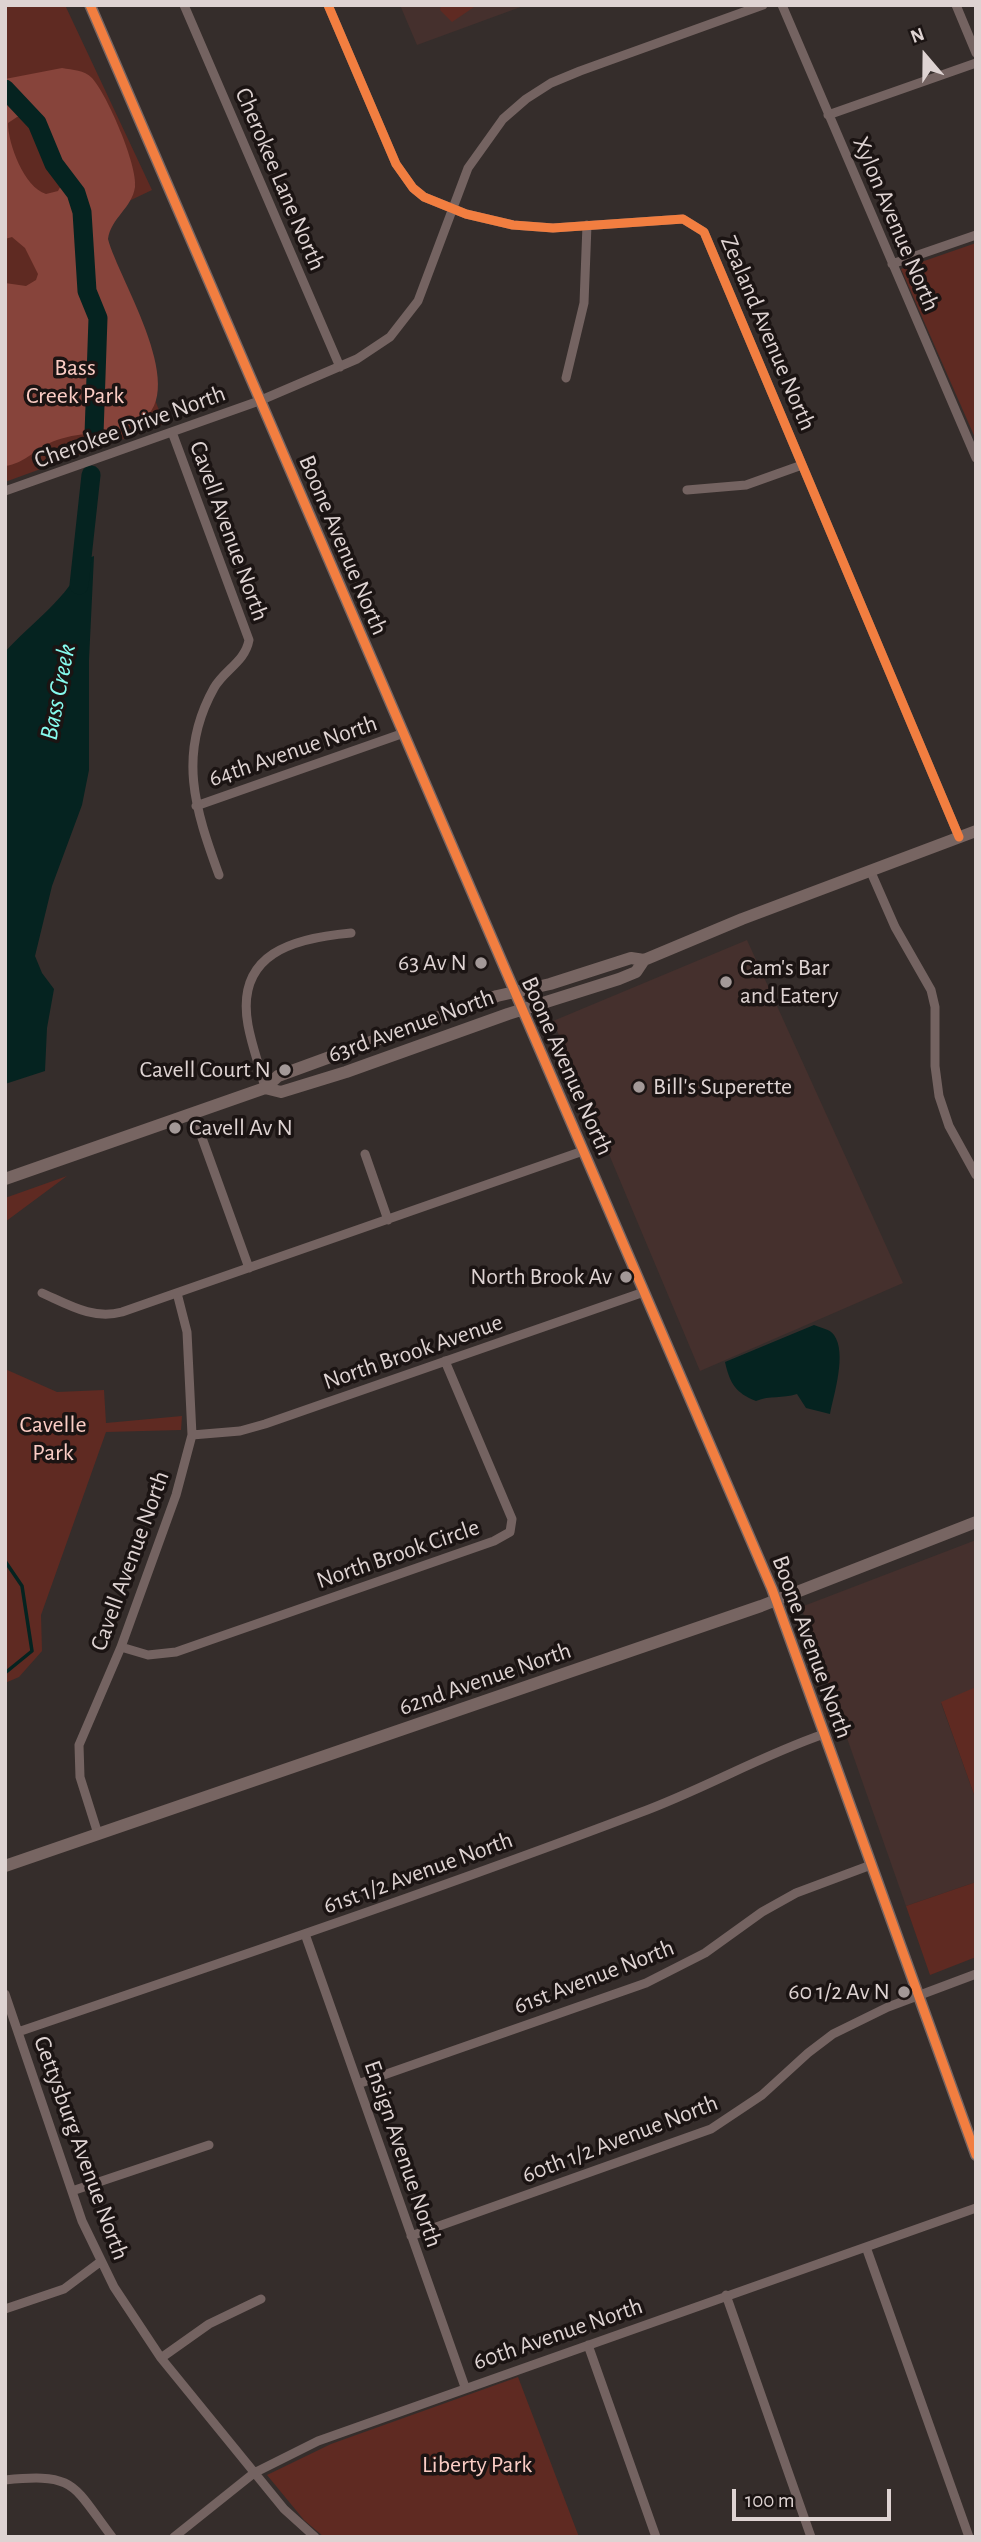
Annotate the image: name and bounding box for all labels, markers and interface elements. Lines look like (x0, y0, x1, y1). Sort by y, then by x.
north arrow (890, 21, 960, 91)
text: N (908, 25, 927, 47)
street label: Cherokee Lane North (228, 83, 332, 275)
street label: Xylon Avenue North (846, 132, 946, 316)
street label: Zealand Avenue North (714, 231, 822, 435)
park label: Bass Creek Park (26, 354, 124, 410)
street label: Cherokee Drive North (30, 379, 230, 475)
street label: Cavell Avenue North (183, 437, 275, 625)
street label: Boone Avenue North (292, 451, 394, 639)
water label: Bass Creek (33, 641, 83, 743)
street label: 64th Avenue North (205, 709, 381, 793)
place label: 63 Av N (398, 949, 467, 977)
place label: Cam's Bar and Eatery (740, 954, 838, 1010)
marker: 63 Av N (473, 955, 489, 971)
street label: Boone Avenue North (515, 972, 619, 1160)
marker: Cam's Bar and Eatery (718, 974, 734, 990)
street label: 63rd Avenue North (324, 983, 498, 1069)
place label: Cavell Court N (140, 1056, 271, 1084)
marker: Cavell Court N (277, 1062, 293, 1078)
place label: Bill's Superette (653, 1073, 792, 1101)
marker: Bill's Superette (631, 1079, 647, 1095)
place label: Cavell Av N (189, 1114, 293, 1142)
marker: Cavell Av N (167, 1120, 183, 1136)
place label: North Brook Av (470, 1263, 612, 1291)
marker: North Brook Av (618, 1269, 634, 1285)
street label: North Brook Avenue (319, 1308, 507, 1396)
park label: Cavelle Park (19, 1411, 87, 1467)
street label: Cavell Avenue North (84, 1467, 176, 1655)
street label: North Brook Circle (313, 1513, 483, 1595)
street label: Boone Avenue North (766, 1552, 858, 1742)
street label: 62nd Avenue North (395, 1636, 575, 1722)
street label: 61st 1/2 Avenue North (319, 1825, 517, 1921)
street label: 61st Avenue North (510, 1933, 678, 2021)
place label: 60 1/2 Av N (788, 1978, 890, 2006)
marker: 60 1/2 Av N (896, 1984, 912, 2000)
street label: Gettysburg Avenue North (27, 2032, 135, 2264)
street label: Ensign Avenue North (358, 2057, 448, 2251)
street label: 60th 1/2 Avenue North (518, 2088, 722, 2190)
street label: 60th Avenue North (469, 2292, 647, 2376)
park label: Liberty Park (422, 2451, 532, 2479)
scale bar (736, 2476, 895, 2520)
text: 100 m (745, 2490, 795, 2511)

